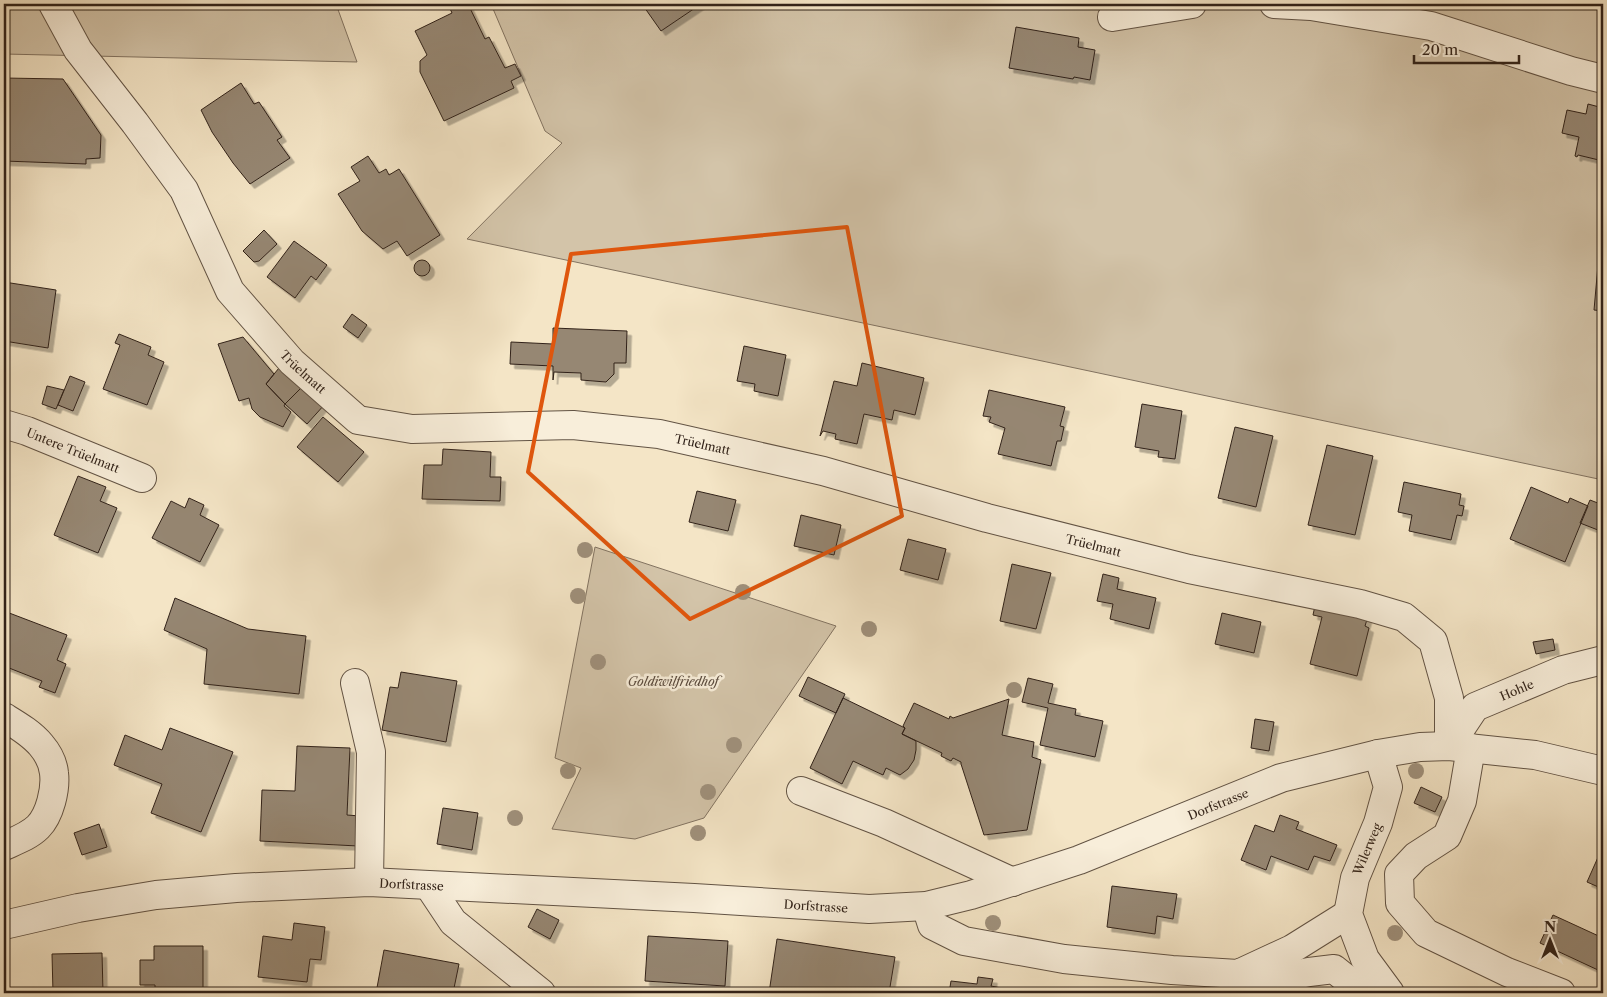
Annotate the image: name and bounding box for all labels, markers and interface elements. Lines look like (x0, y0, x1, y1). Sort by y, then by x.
scale bar (1414, 32, 1520, 64)
text: 20 m (1422, 40, 1458, 59)
street label: Trüelmatt (277, 347, 330, 397)
street label: Untere Trüelmatt (25, 424, 123, 476)
street label: Trüelmatt (673, 430, 733, 458)
street label: Trüelmatt (1064, 531, 1124, 559)
park label: Goldiwilfriedhof (628, 674, 723, 689)
street label: Hohle (1497, 676, 1536, 703)
street label: Dorfstrasse (1185, 784, 1251, 823)
street label: Wilerweg (1349, 820, 1385, 878)
street label: Dorfstrasse (379, 875, 444, 893)
street label: Dorfstrasse (783, 896, 849, 915)
north arrow (1524, 914, 1574, 964)
text: N (1544, 918, 1556, 936)

